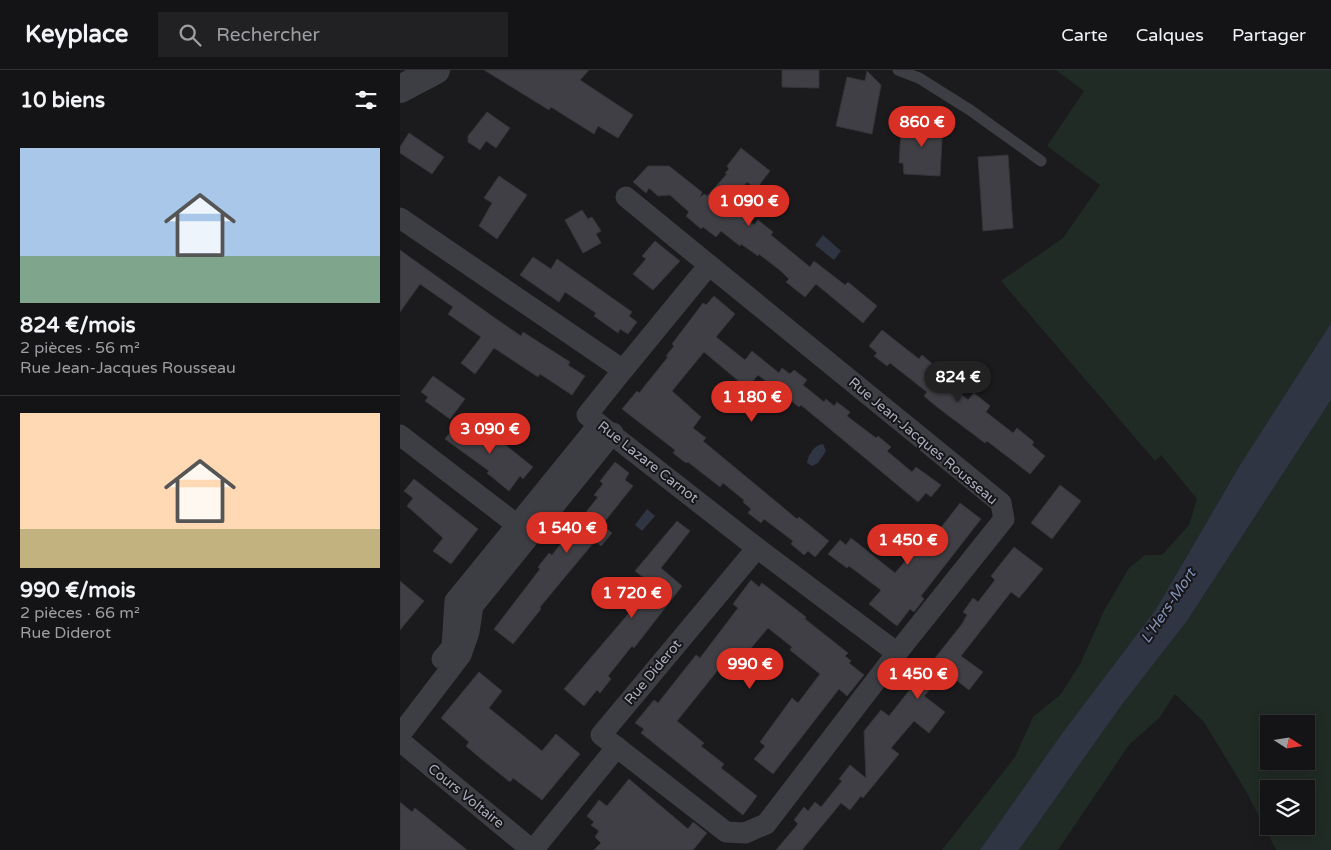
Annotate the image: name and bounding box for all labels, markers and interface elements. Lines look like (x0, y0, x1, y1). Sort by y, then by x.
search box (158, 12, 508, 57)
text: Keyplace (25, 20, 128, 49)
icon: search (176, 21, 204, 49)
text: Rechercher (216, 24, 320, 46)
text: Carte (1061, 24, 1108, 46)
text: Calques (1136, 24, 1204, 46)
text: Partager (1232, 24, 1306, 46)
icon: filters (352, 86, 380, 114)
text: 10 biens (20, 88, 105, 113)
pin: 860 € (887, 106, 957, 148)
text: 860 € (899, 112, 945, 132)
icon: home (155, 180, 245, 270)
pin: 1 090 € (703, 184, 795, 227)
text: 1 090 € (719, 191, 779, 211)
text: 824 €/mois (20, 313, 136, 338)
text: 2 pièces · 56 m² (20, 338, 140, 358)
text: Rue Jean-Jacques Rousseau (20, 358, 236, 378)
pin: 824 € (923, 360, 993, 403)
text: 824 € (935, 367, 981, 387)
street label: Rue Jean-Jacques Rousseau (845, 374, 1001, 508)
pin: 1 180 € (706, 380, 798, 423)
text: 1 180 € (722, 387, 782, 407)
pin: 3 090 € (444, 412, 536, 455)
street label: Rue Lazare Carnot (594, 417, 702, 507)
text: 3 090 € (460, 419, 520, 439)
icon: home (155, 446, 245, 536)
pin: 1 540 € (521, 512, 613, 554)
text: 1 540 € (537, 518, 597, 538)
pin: 1 450 € (862, 524, 954, 566)
text: 1 450 € (878, 530, 938, 550)
water label: L'Hers-Mort (1137, 564, 1201, 646)
pin: 1 720 € (586, 576, 678, 619)
text: 990 €/mois (20, 578, 136, 603)
text: 1 720 € (602, 583, 662, 603)
text: 2 pièces · 66 m² (20, 603, 140, 623)
text: Rue Diderot (20, 623, 111, 643)
street label: Rue Diderot (621, 636, 686, 708)
pin: 990 € (715, 648, 785, 690)
text: 990 € (727, 654, 773, 674)
pin: 1 450 € (872, 658, 964, 700)
text: 1 450 € (888, 664, 948, 684)
north arrow (1260, 715, 1315, 770)
map controls (1260, 715, 1315, 835)
street label: Cours Voltaire (425, 760, 508, 832)
button: layers (1260, 780, 1315, 835)

